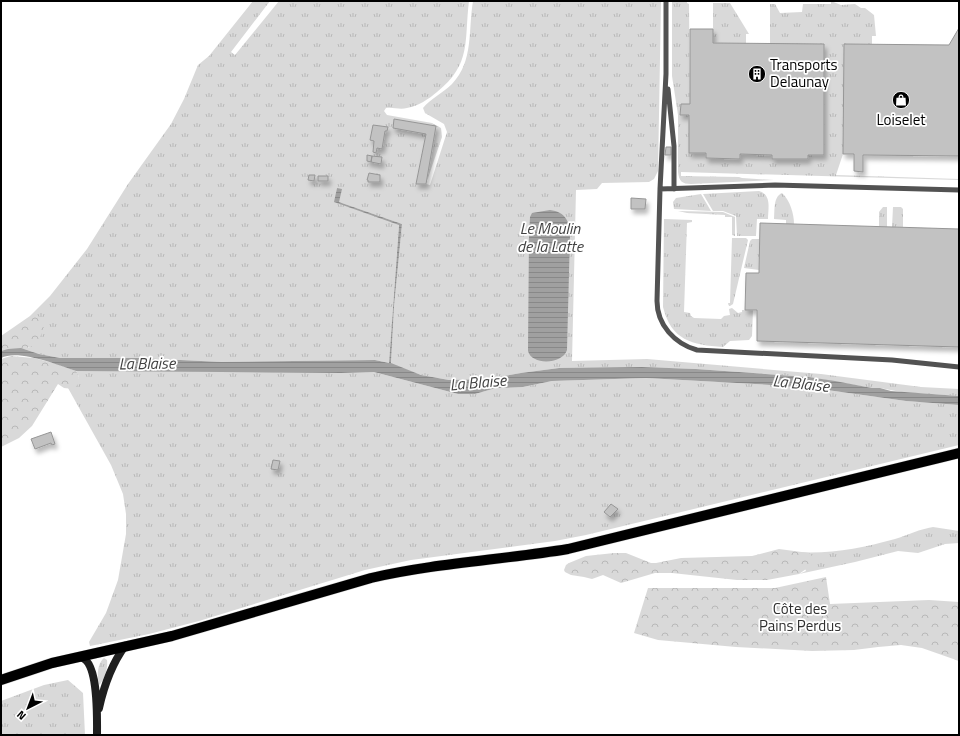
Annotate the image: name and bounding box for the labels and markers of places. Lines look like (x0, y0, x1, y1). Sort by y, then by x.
place label: Transports Delaunay (770, 53, 838, 93)
building icon: Transports Delaunay (747, 64, 767, 84)
shop icon: Loiselet (891, 90, 911, 110)
place label: Loiselet (876, 108, 926, 131)

